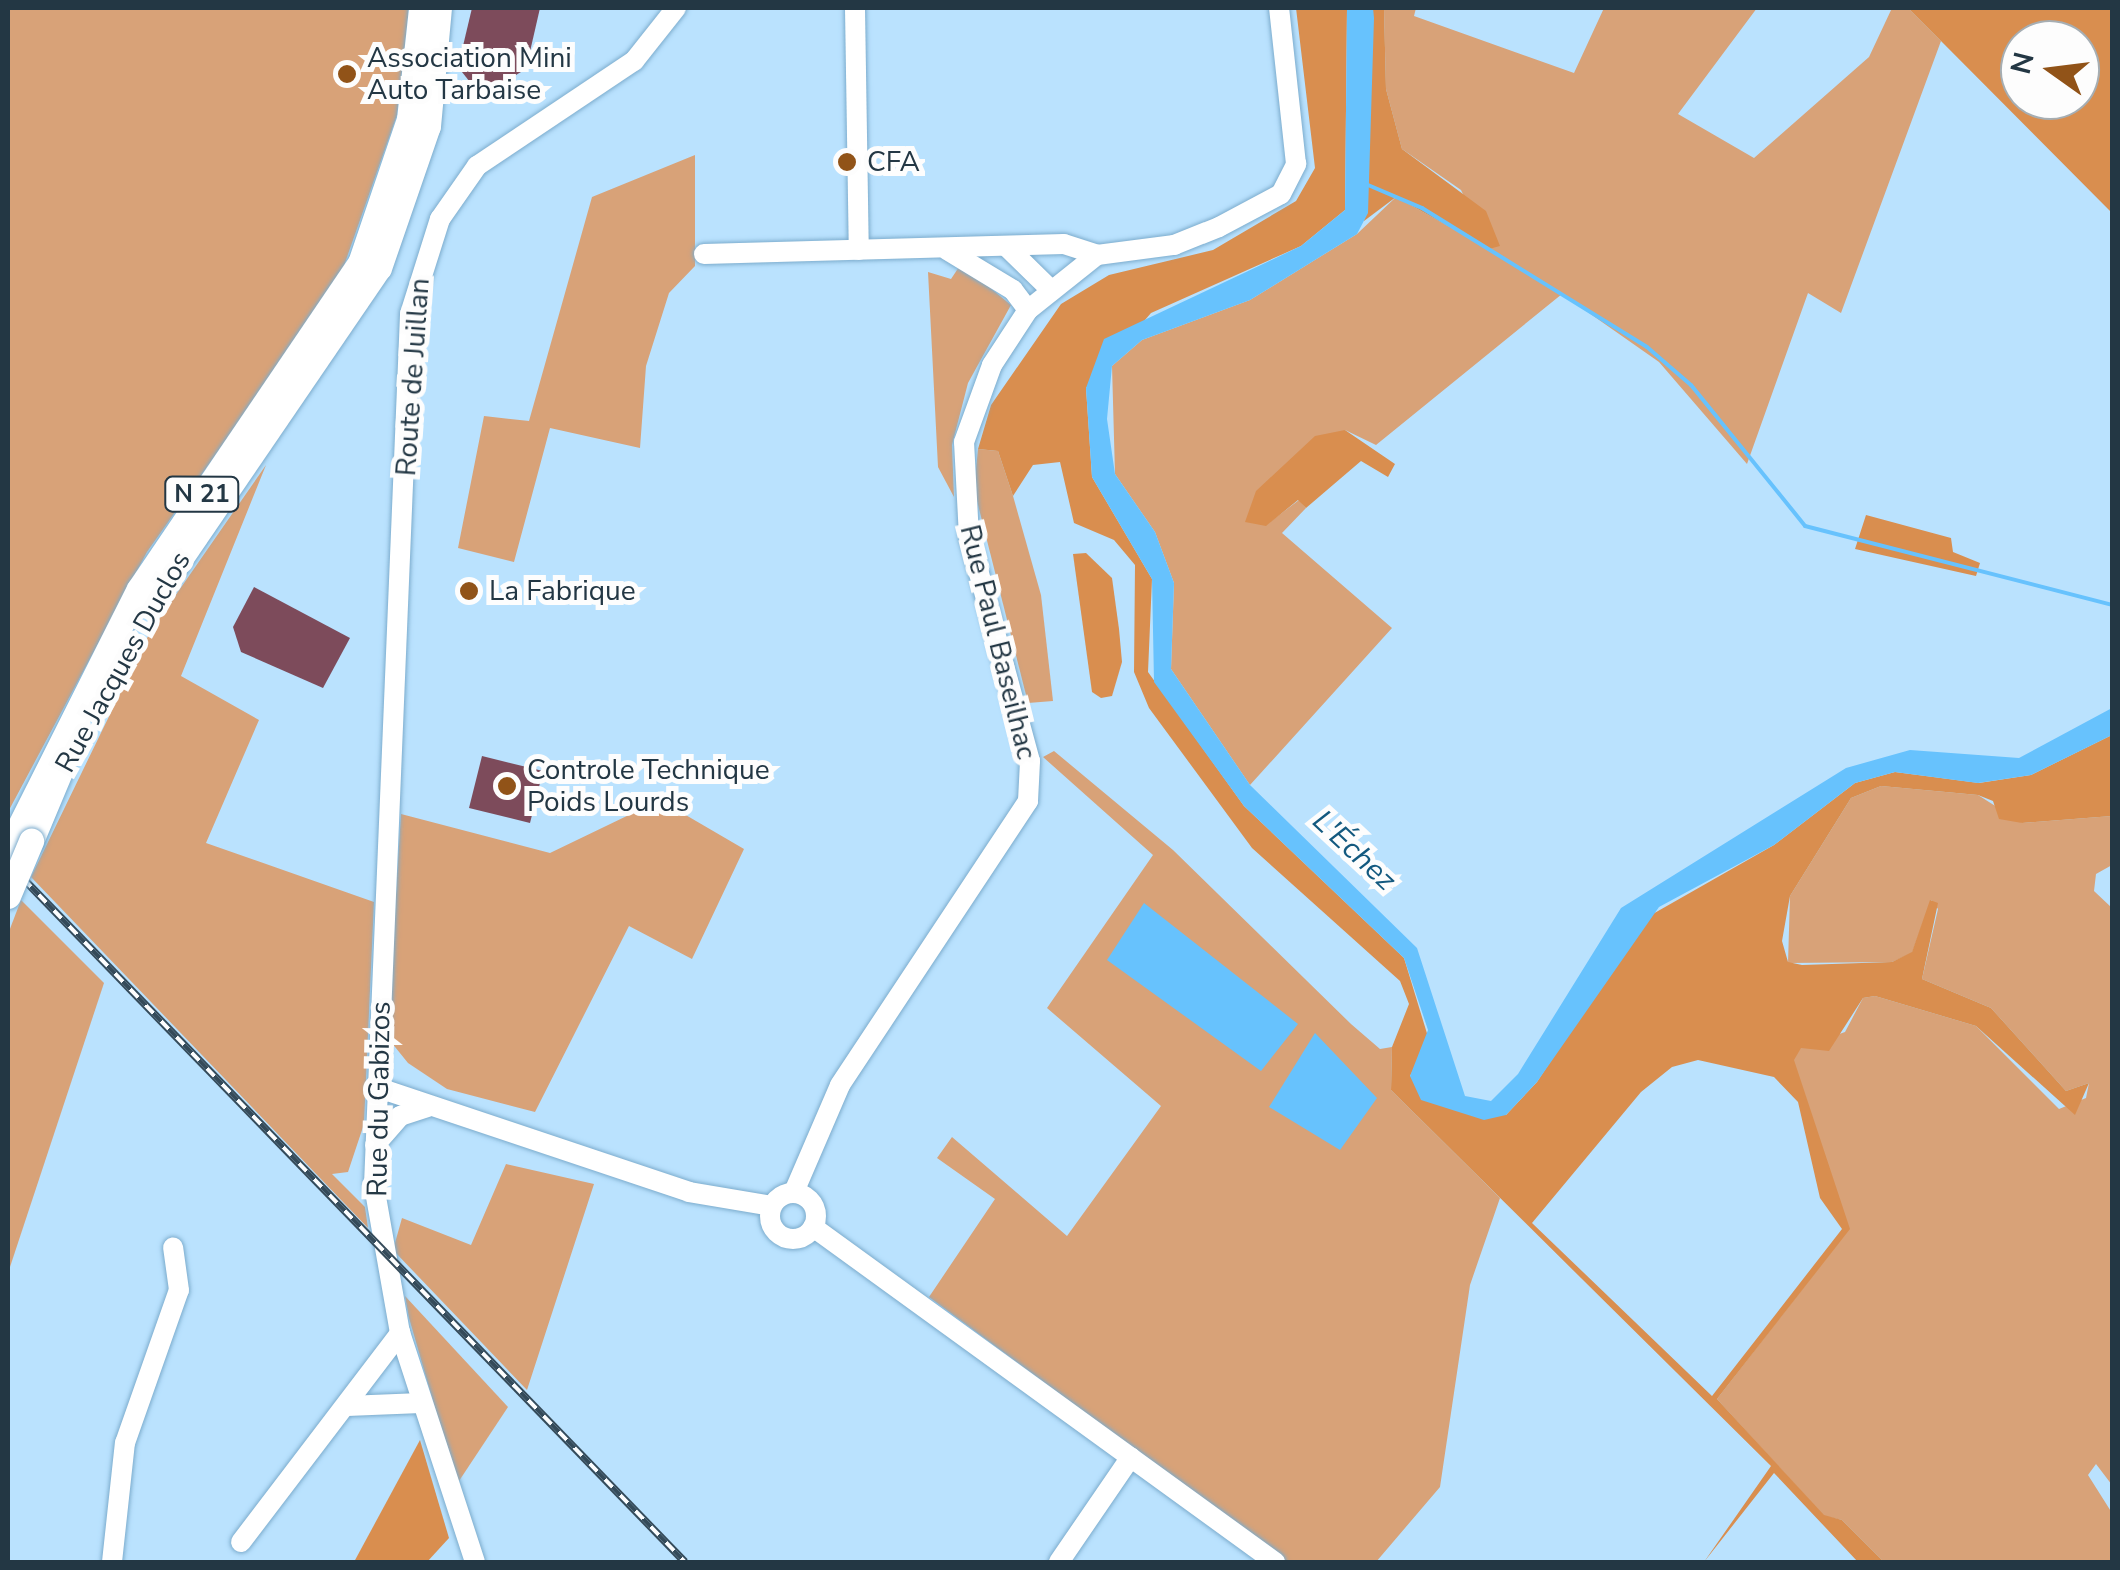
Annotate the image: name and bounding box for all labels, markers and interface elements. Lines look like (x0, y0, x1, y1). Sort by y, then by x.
north arrow (2000, 20, 2100, 120)
place label: Association Mini Auto Tarbaise (367, 41, 572, 107)
text: N (2002, 48, 2044, 78)
marker: Association Mini Auto Tarbaise (336, 63, 358, 85)
place label: CFA (867, 145, 920, 179)
marker: CFA (836, 151, 858, 173)
street label: Route de Juillan (389, 277, 437, 477)
road number: N 21 (162, 474, 242, 514)
street label: Rue Paul Baseilhac (953, 521, 1043, 763)
street label: Rue Jacques Duclos (48, 546, 198, 778)
place label: La Fabrique (489, 574, 636, 608)
marker: La Fabrique (458, 580, 480, 602)
place label: Controle Technique Poids Lourds (527, 753, 770, 819)
marker: Controle Technique Poids Lourds (496, 775, 518, 797)
water label: L'Échez (1305, 803, 1403, 899)
street label: Rue du Gabizos (360, 1001, 398, 1197)

